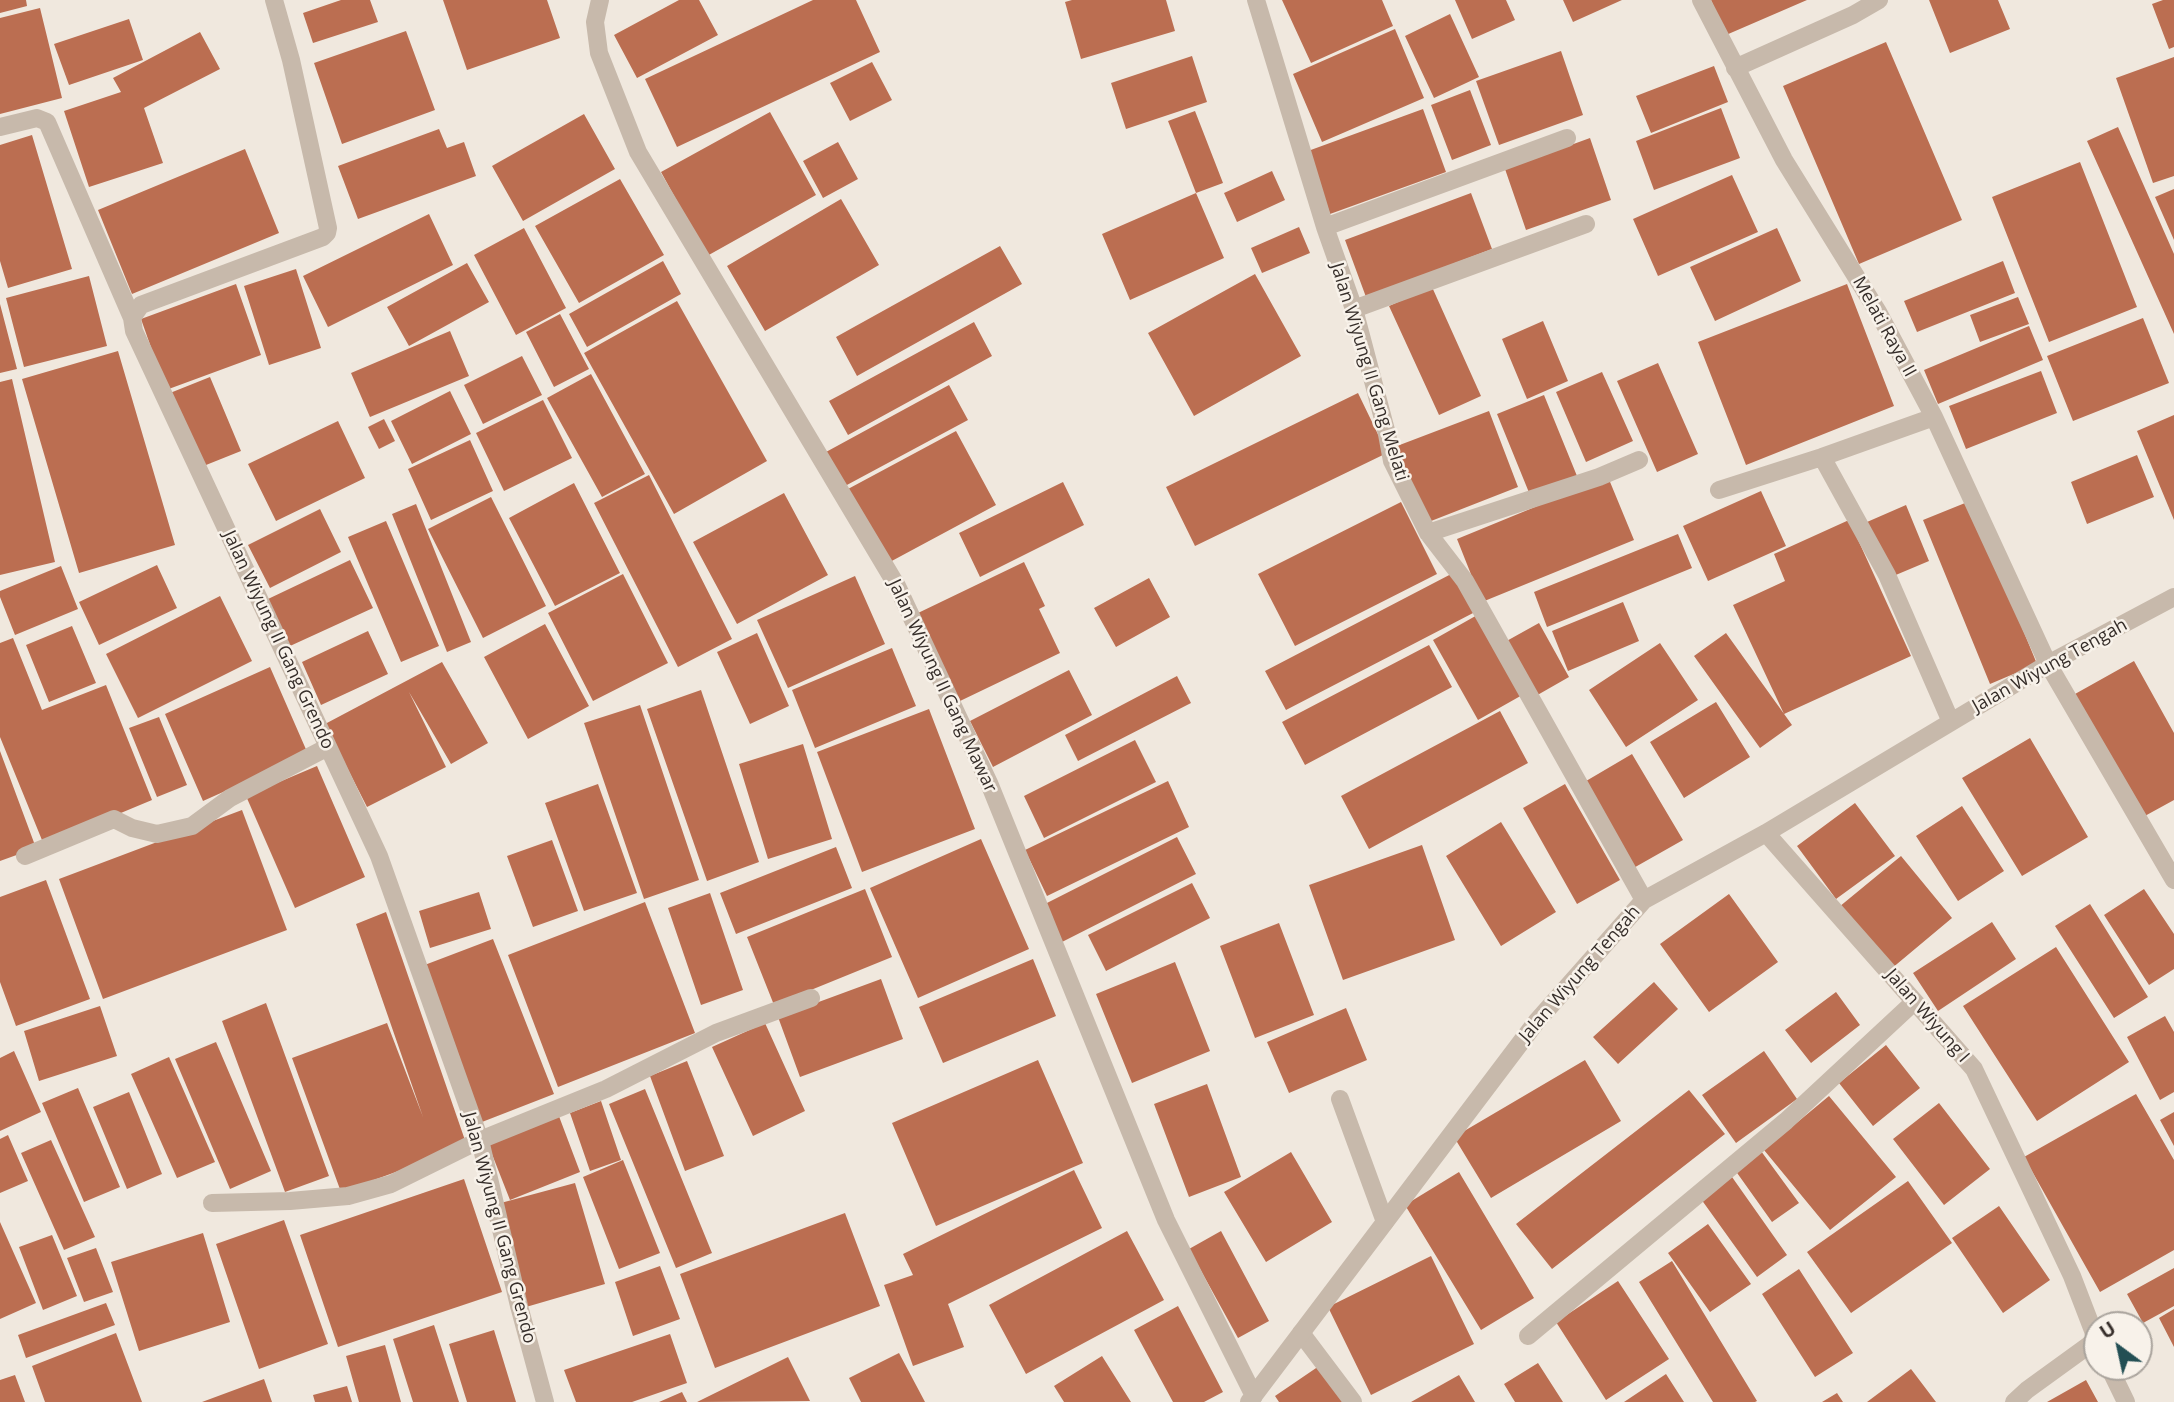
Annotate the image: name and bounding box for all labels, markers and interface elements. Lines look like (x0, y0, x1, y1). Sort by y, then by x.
street label: Jalan Wiyung II Gang Melati (1325, 260, 1413, 484)
street label: Melati Raya II (1848, 273, 1920, 381)
street label: Jalan Wiyung II Gang Grendo (218, 527, 338, 753)
street label: Jalan Wiyung II Gang Mawar (883, 576, 1001, 796)
street label: Jalan Wiyung Tengah (1969, 614, 2131, 718)
street label: Jalan Wiyung Tengah (1515, 901, 1645, 1047)
street label: Jalan Wiyung I (1881, 965, 1973, 1067)
street label: Jalan Wiyung II Gang Grendo (458, 1110, 540, 1346)
north arrow (2083, 1311, 2153, 1381)
text: U (2095, 1315, 2121, 1345)

